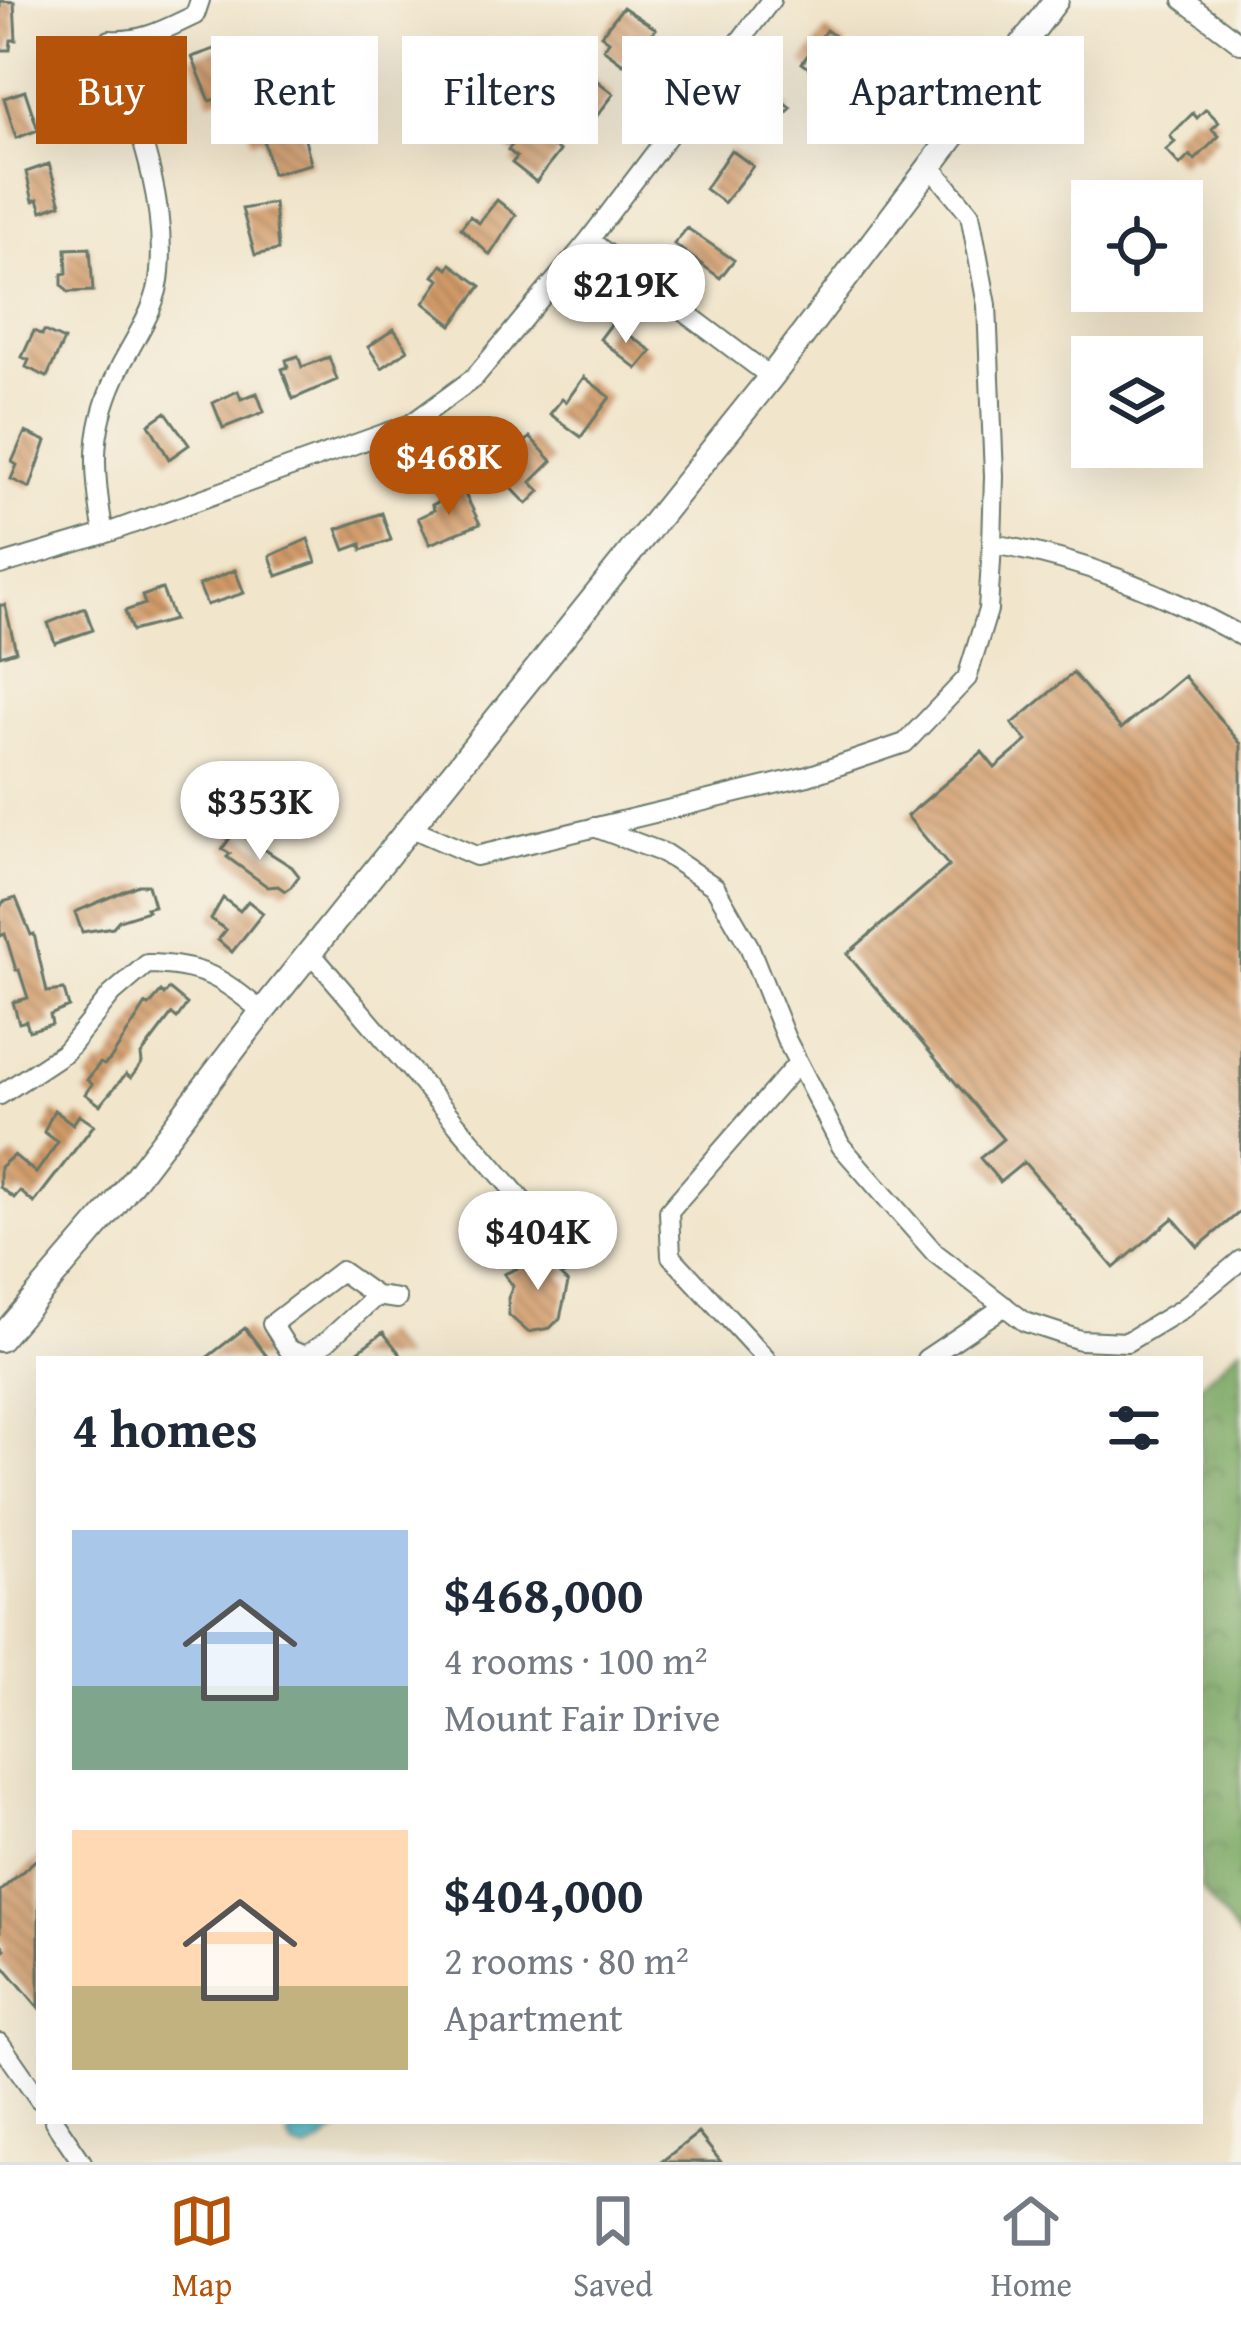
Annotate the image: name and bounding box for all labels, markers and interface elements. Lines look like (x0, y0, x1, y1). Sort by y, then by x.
chip: Buy (36, 36, 187, 144)
chip: Rent (211, 36, 378, 144)
chip: Filters (402, 36, 598, 144)
chip: New (622, 36, 783, 144)
chip: Apartment (807, 36, 1084, 144)
map controls (1071, 180, 1203, 468)
button: locate (1071, 180, 1203, 312)
pin: $219K (542, 244, 710, 346)
text: $219K (573, 254, 679, 311)
button: layers (1071, 336, 1203, 468)
pin: $468K (365, 416, 533, 518)
text: $468K (396, 426, 502, 483)
pin: $353K (176, 761, 344, 863)
text: $353K (207, 771, 313, 828)
pin: $404K (454, 1191, 622, 1293)
text: $404K (485, 1201, 591, 1258)
text: 4 homes (72, 1391, 258, 1466)
icon: filters (1101, 1395, 1167, 1461)
text: $468,000 (444, 1556, 643, 1631)
icon: home (168, 1578, 312, 1722)
text: 4 rooms · 100 m² (444, 1631, 708, 1688)
text: Mount Fair Drive (444, 1688, 720, 1745)
text: $404,000 (444, 1856, 643, 1931)
icon: home (168, 1878, 312, 2022)
text: 2 rooms · 80 m² (444, 1931, 689, 1988)
text: Apartment (444, 1988, 623, 2045)
tab: Map (169, 2188, 235, 2308)
tab: Saved (573, 2188, 653, 2308)
tab: Home (991, 2188, 1072, 2308)

